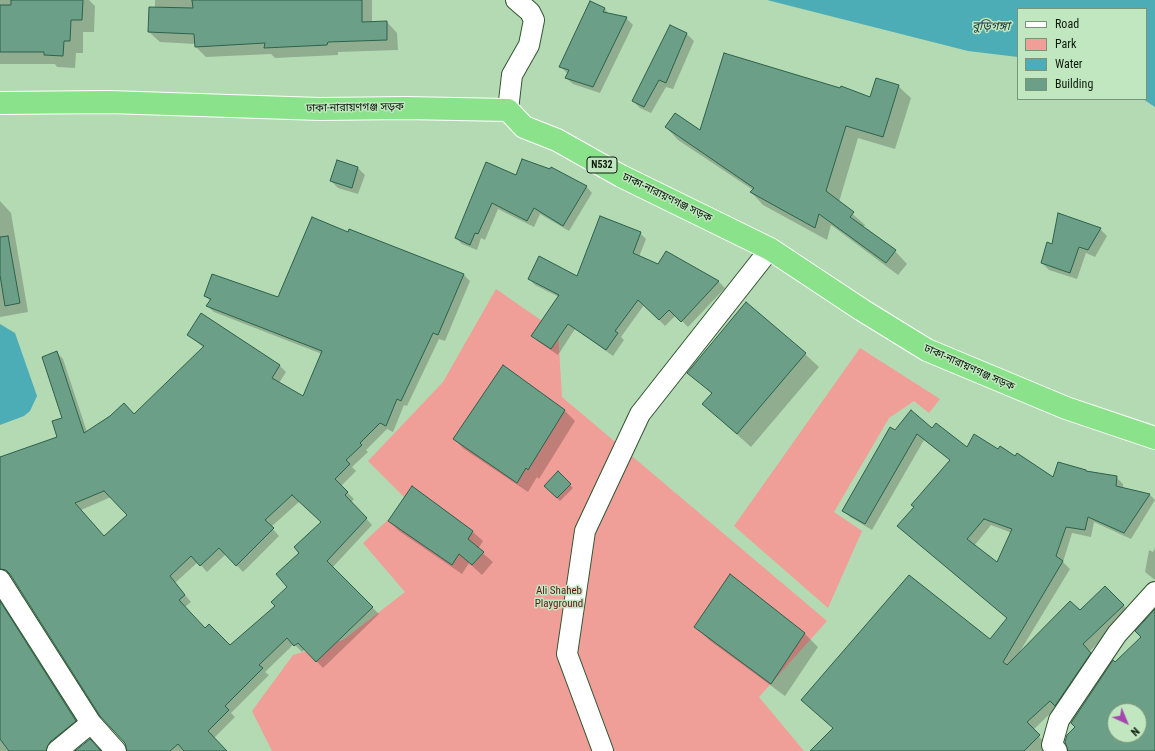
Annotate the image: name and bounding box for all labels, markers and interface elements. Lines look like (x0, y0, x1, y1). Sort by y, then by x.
legend (1017, 8, 1147, 100)
text: Road (1055, 17, 1079, 31)
water label: বুড়িগঙ্গা (972, 20, 1010, 34)
text: Park (1055, 37, 1076, 51)
text: Water (1055, 57, 1083, 71)
text: Building (1055, 77, 1093, 91)
street label: ঢাকা-নারায়ণগঞ্জ সড়ক (306, 101, 404, 115)
road number: N532 (587, 157, 617, 173)
street label: ঢাকা-নারায়ণগঞ্জ সড়ক (620, 171, 714, 225)
street label: ঢাকা-নারায়ণগঞ্জ সড়ক (922, 342, 1016, 394)
park label: Ali Shaheb Playground (535, 584, 583, 610)
north arrow (1107, 703, 1147, 743)
text: N (1128, 724, 1142, 738)

